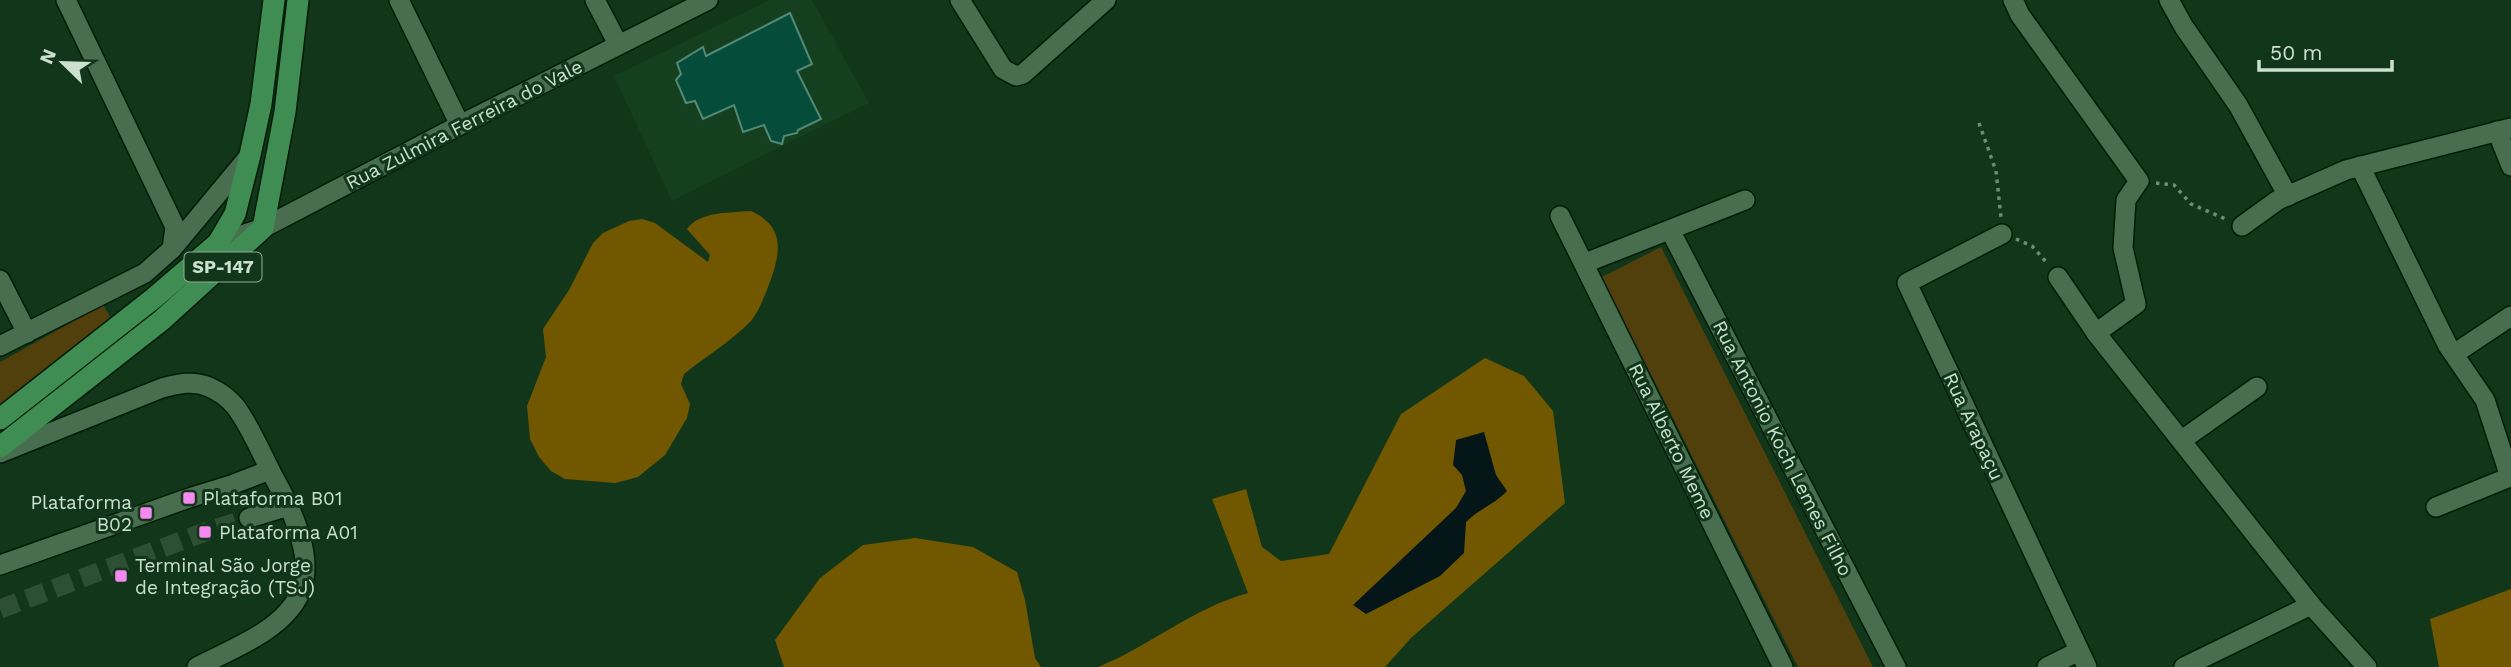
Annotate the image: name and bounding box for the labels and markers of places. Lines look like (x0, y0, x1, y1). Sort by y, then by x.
place label: Plataforma B01 (203, 487, 342, 510)
marker: Plataforma B01 (181, 490, 197, 506)
place label: Plataforma B02 (30, 491, 132, 536)
marker: Plataforma B02 (138, 505, 154, 521)
place label: Plataforma A01 (219, 521, 358, 544)
marker: Plataforma A01 (197, 524, 213, 540)
place label: Terminal São Jorge de Integração (TSJ) (135, 554, 315, 599)
marker: Terminal São Jorge de Integração (TSJ) (113, 568, 129, 584)

